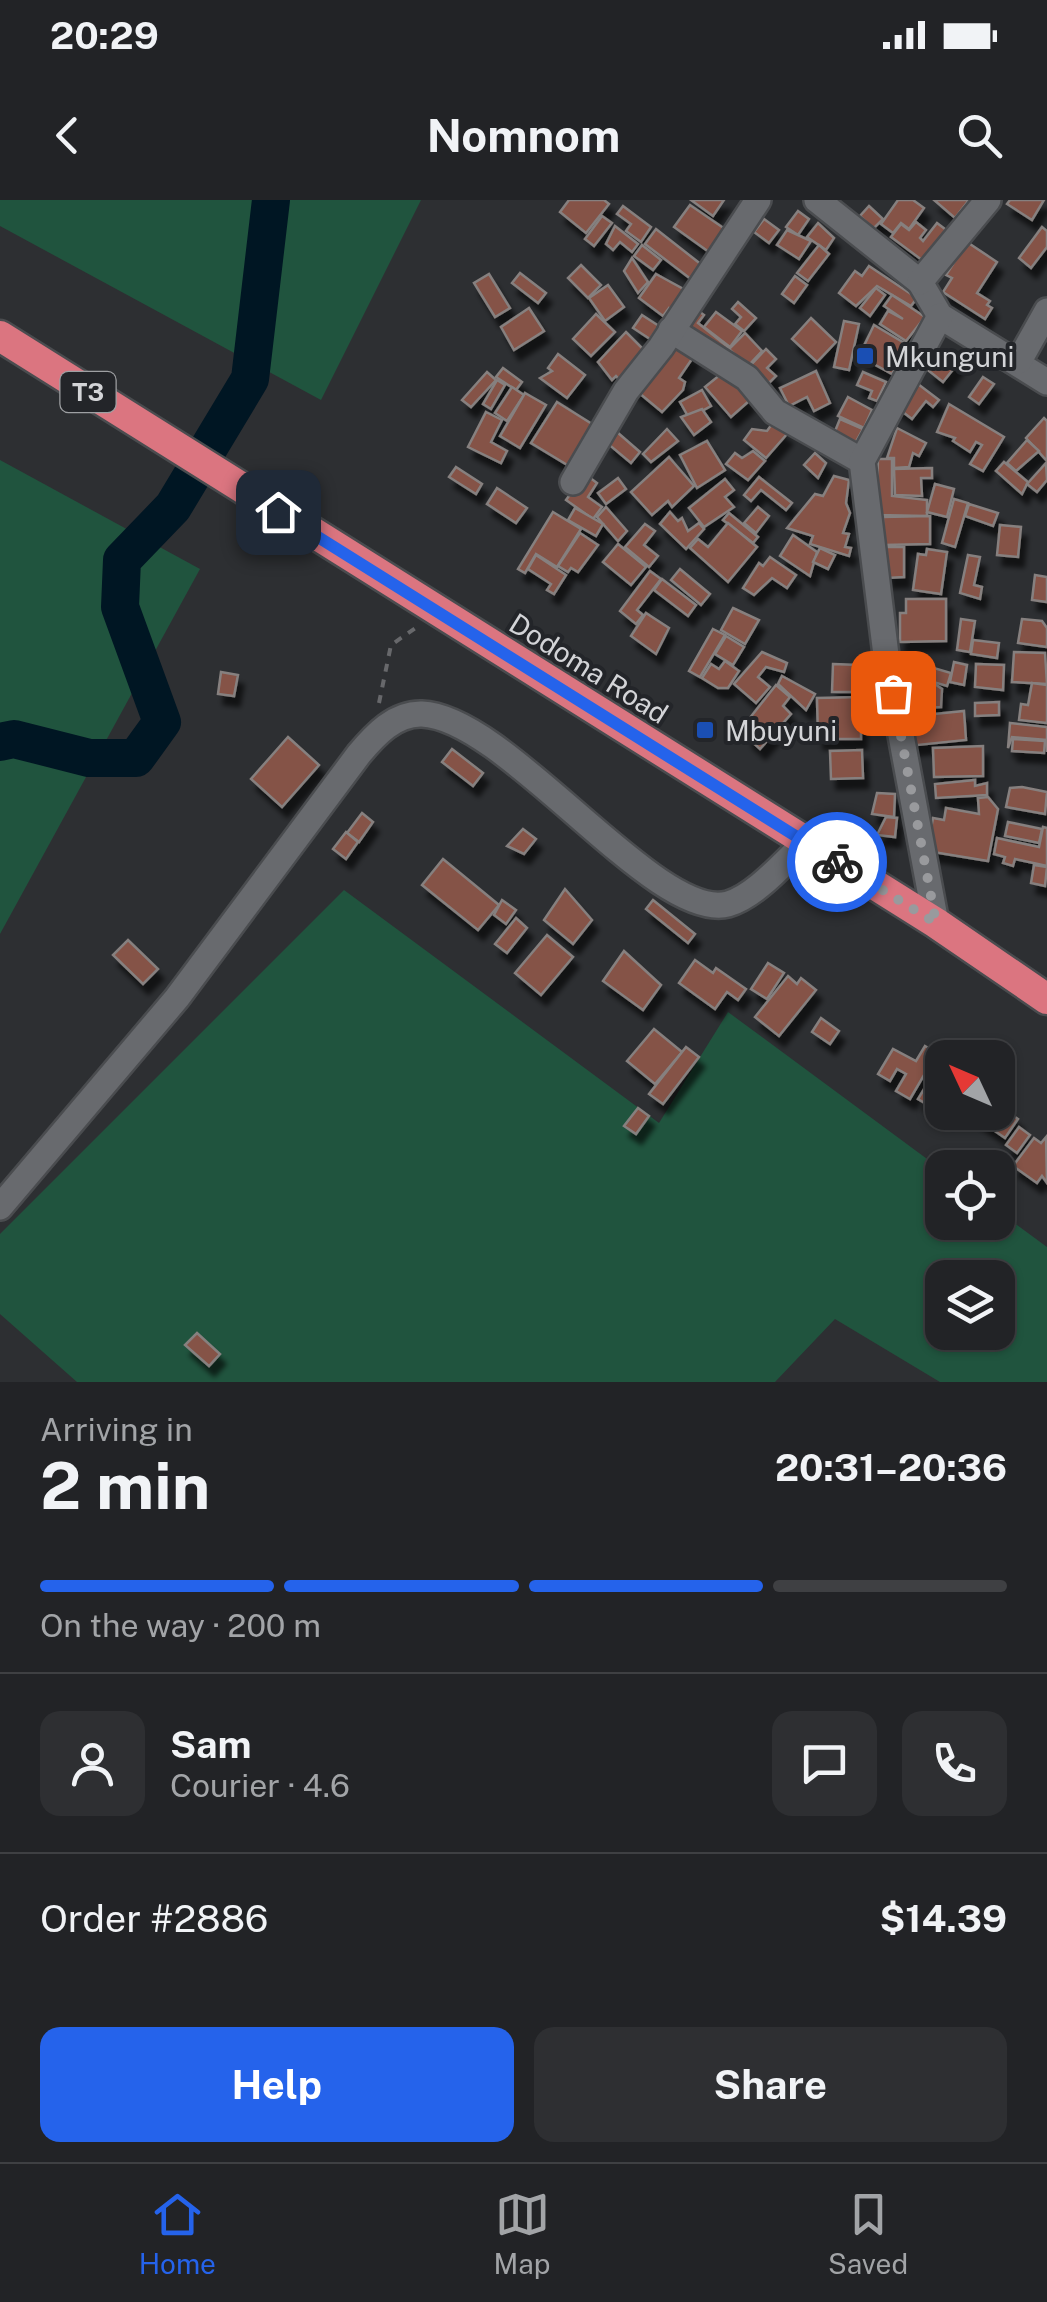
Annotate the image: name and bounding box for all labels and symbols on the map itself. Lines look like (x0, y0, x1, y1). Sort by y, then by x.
place label: Mkunguni (885, 340, 1014, 373)
marker: Mkunguni (854, 345, 876, 367)
road number: T3 (61, 372, 116, 412)
pin (236, 470, 321, 555)
street label: Dodoma Road (504, 606, 674, 730)
pin (851, 651, 936, 736)
place label: Mbuyuni (725, 714, 837, 747)
marker: Mbuyuni (694, 719, 716, 741)
courier (787, 812, 887, 912)
north arrow (925, 1040, 1015, 1130)

